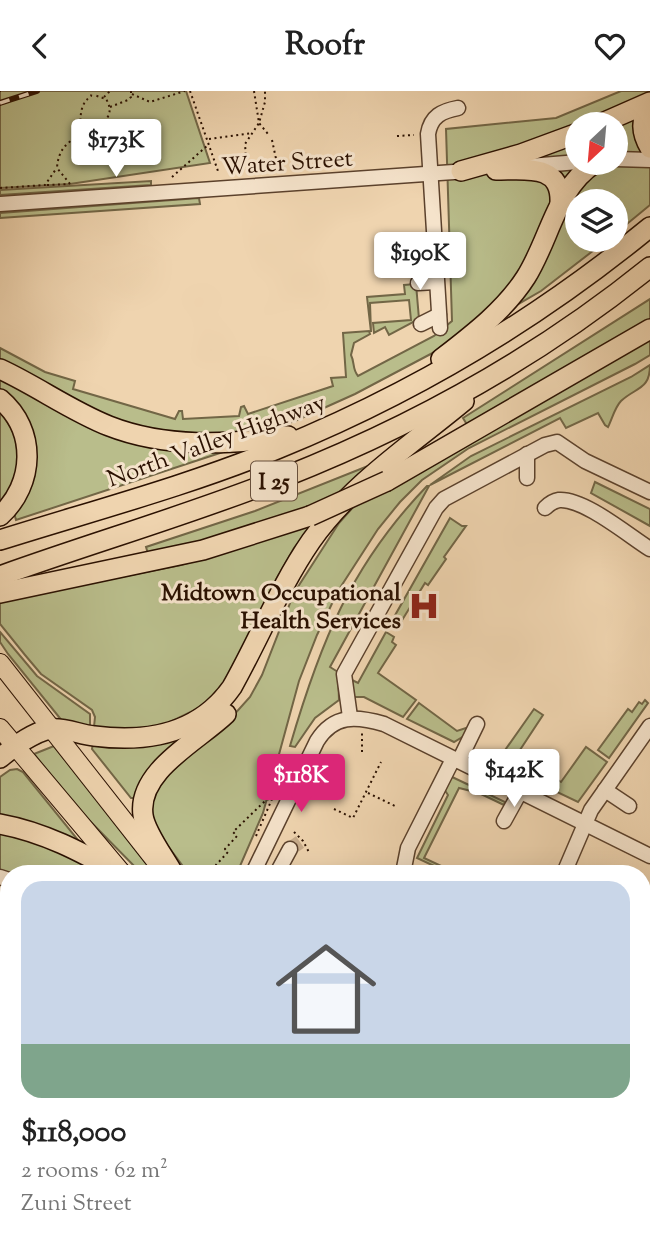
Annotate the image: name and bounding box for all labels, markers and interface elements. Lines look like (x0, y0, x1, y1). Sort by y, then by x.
text: Roofr (285, 23, 365, 69)
icon: back (21, 27, 59, 65)
icon: heart (591, 27, 629, 65)
north arrow (565, 112, 628, 175)
map controls (565, 112, 628, 252)
pin: $173K (67, 119, 165, 179)
text: $173K (87, 125, 145, 158)
street label: Water Street (220, 142, 354, 186)
button: layers (565, 189, 628, 252)
pin: $190K (371, 233, 469, 292)
text: $190K (390, 238, 450, 271)
street label: North Valley Highway (103, 387, 331, 497)
road number: I 25 (251, 461, 297, 501)
place label: Midtown Occupational Health Services (161, 577, 401, 639)
hospital icon: Midtown Occupational Health Services (407, 589, 441, 623)
pin: $142K (465, 749, 563, 809)
pin: $118K (252, 755, 350, 814)
text: $142K (484, 755, 544, 788)
text: $118K (273, 760, 329, 793)
icon: home (263, 926, 389, 1052)
text: $118,000 (21, 1112, 126, 1155)
text: 2 rooms · 62 m² (21, 1155, 168, 1188)
text: Zuni Street (21, 1188, 132, 1221)

